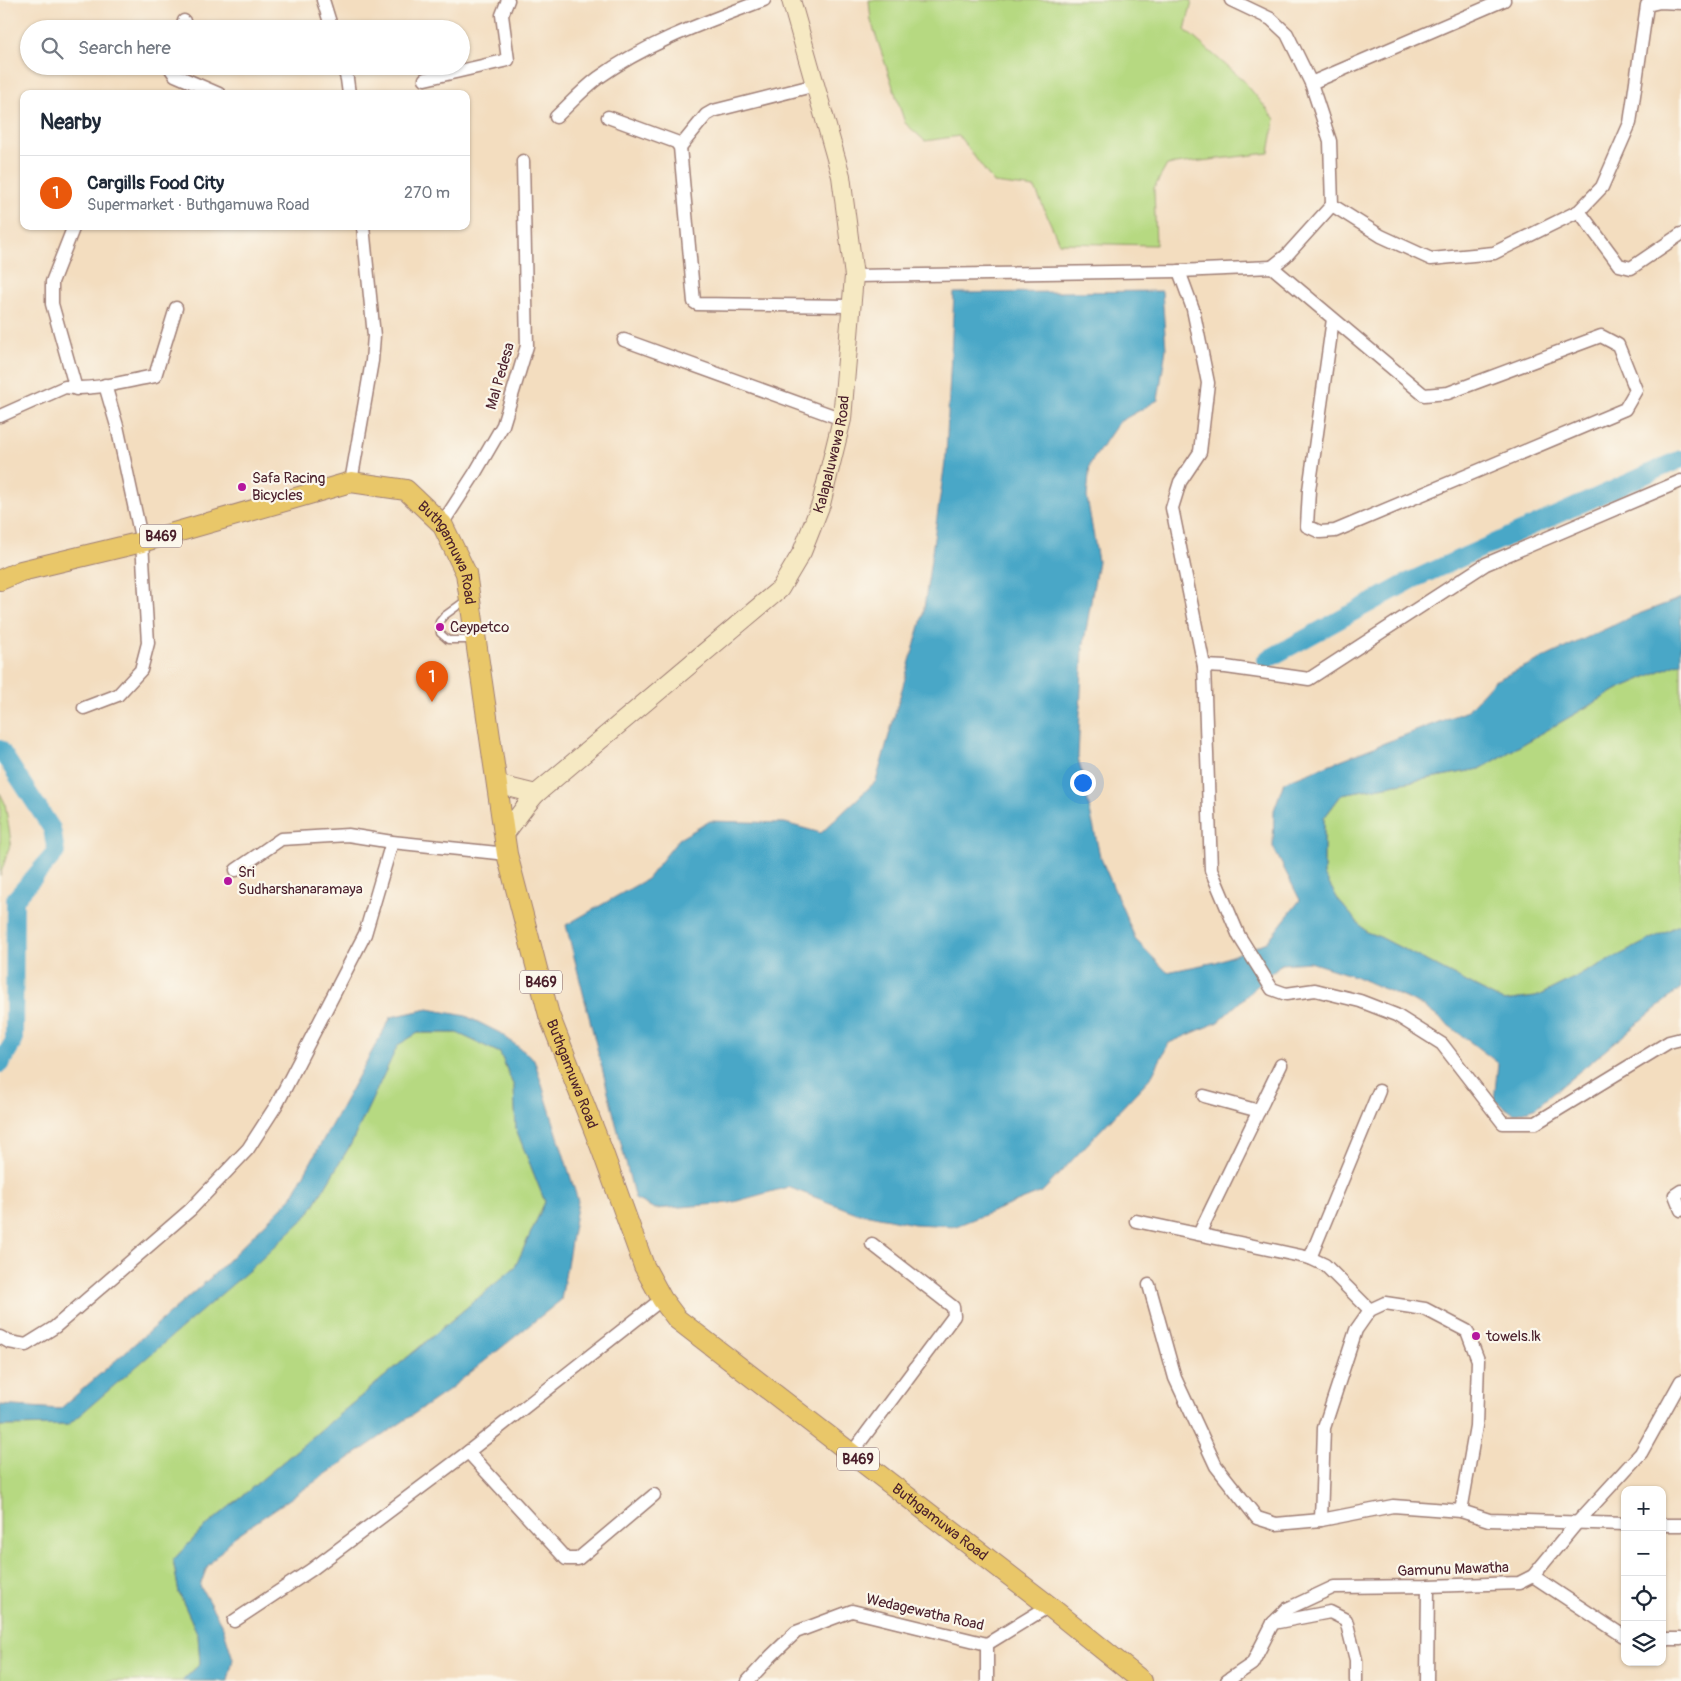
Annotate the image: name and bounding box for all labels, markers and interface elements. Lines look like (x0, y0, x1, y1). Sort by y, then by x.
search box (20, 20, 470, 75)
icon: search (38, 34, 66, 62)
text: Search here (78, 36, 171, 60)
text: Nearby (40, 109, 101, 136)
text: Cargills Food City (87, 171, 224, 195)
text: 1 (53, 183, 59, 203)
text: 270 m (404, 183, 450, 203)
text: Supermarket · Buthgamuwa Road (87, 195, 310, 215)
street label: Mal Pedesa (482, 340, 519, 412)
street label: Kalapaluwawa Road (809, 395, 854, 516)
place label: Safa Racing Bicycles (252, 469, 325, 505)
marker: Safa Racing Bicycles (236, 481, 248, 493)
street label: Buthgamuwa Road (413, 497, 479, 606)
road number: B469 (140, 524, 182, 548)
place label: Ceypetco (450, 618, 509, 637)
marker: Ceypetco (434, 621, 446, 633)
pin: 1 (416, 661, 448, 702)
your location (1070, 770, 1096, 796)
place label: Sri Sudharshanaramaya (238, 863, 363, 899)
marker: Sri Sudharshanaramaya (222, 875, 234, 887)
road number: B469 (520, 970, 562, 994)
street label: Buthgamuwa Road (542, 1017, 602, 1132)
place label: towels.lk (1485, 1327, 1542, 1346)
marker: towels.lk (1470, 1330, 1482, 1342)
road number: B469 (837, 1448, 879, 1470)
street label: Buthgamuwa Road (888, 1479, 992, 1565)
map controls (1621, 1486, 1666, 1666)
button: + (1621, 1486, 1666, 1531)
button: − (1621, 1531, 1666, 1576)
street label: Gamunu Mawatha (1397, 1558, 1509, 1581)
button: locate (1621, 1576, 1666, 1621)
street label: Wedagewatha Road (864, 1590, 986, 1635)
button: layers (1621, 1621, 1666, 1666)

